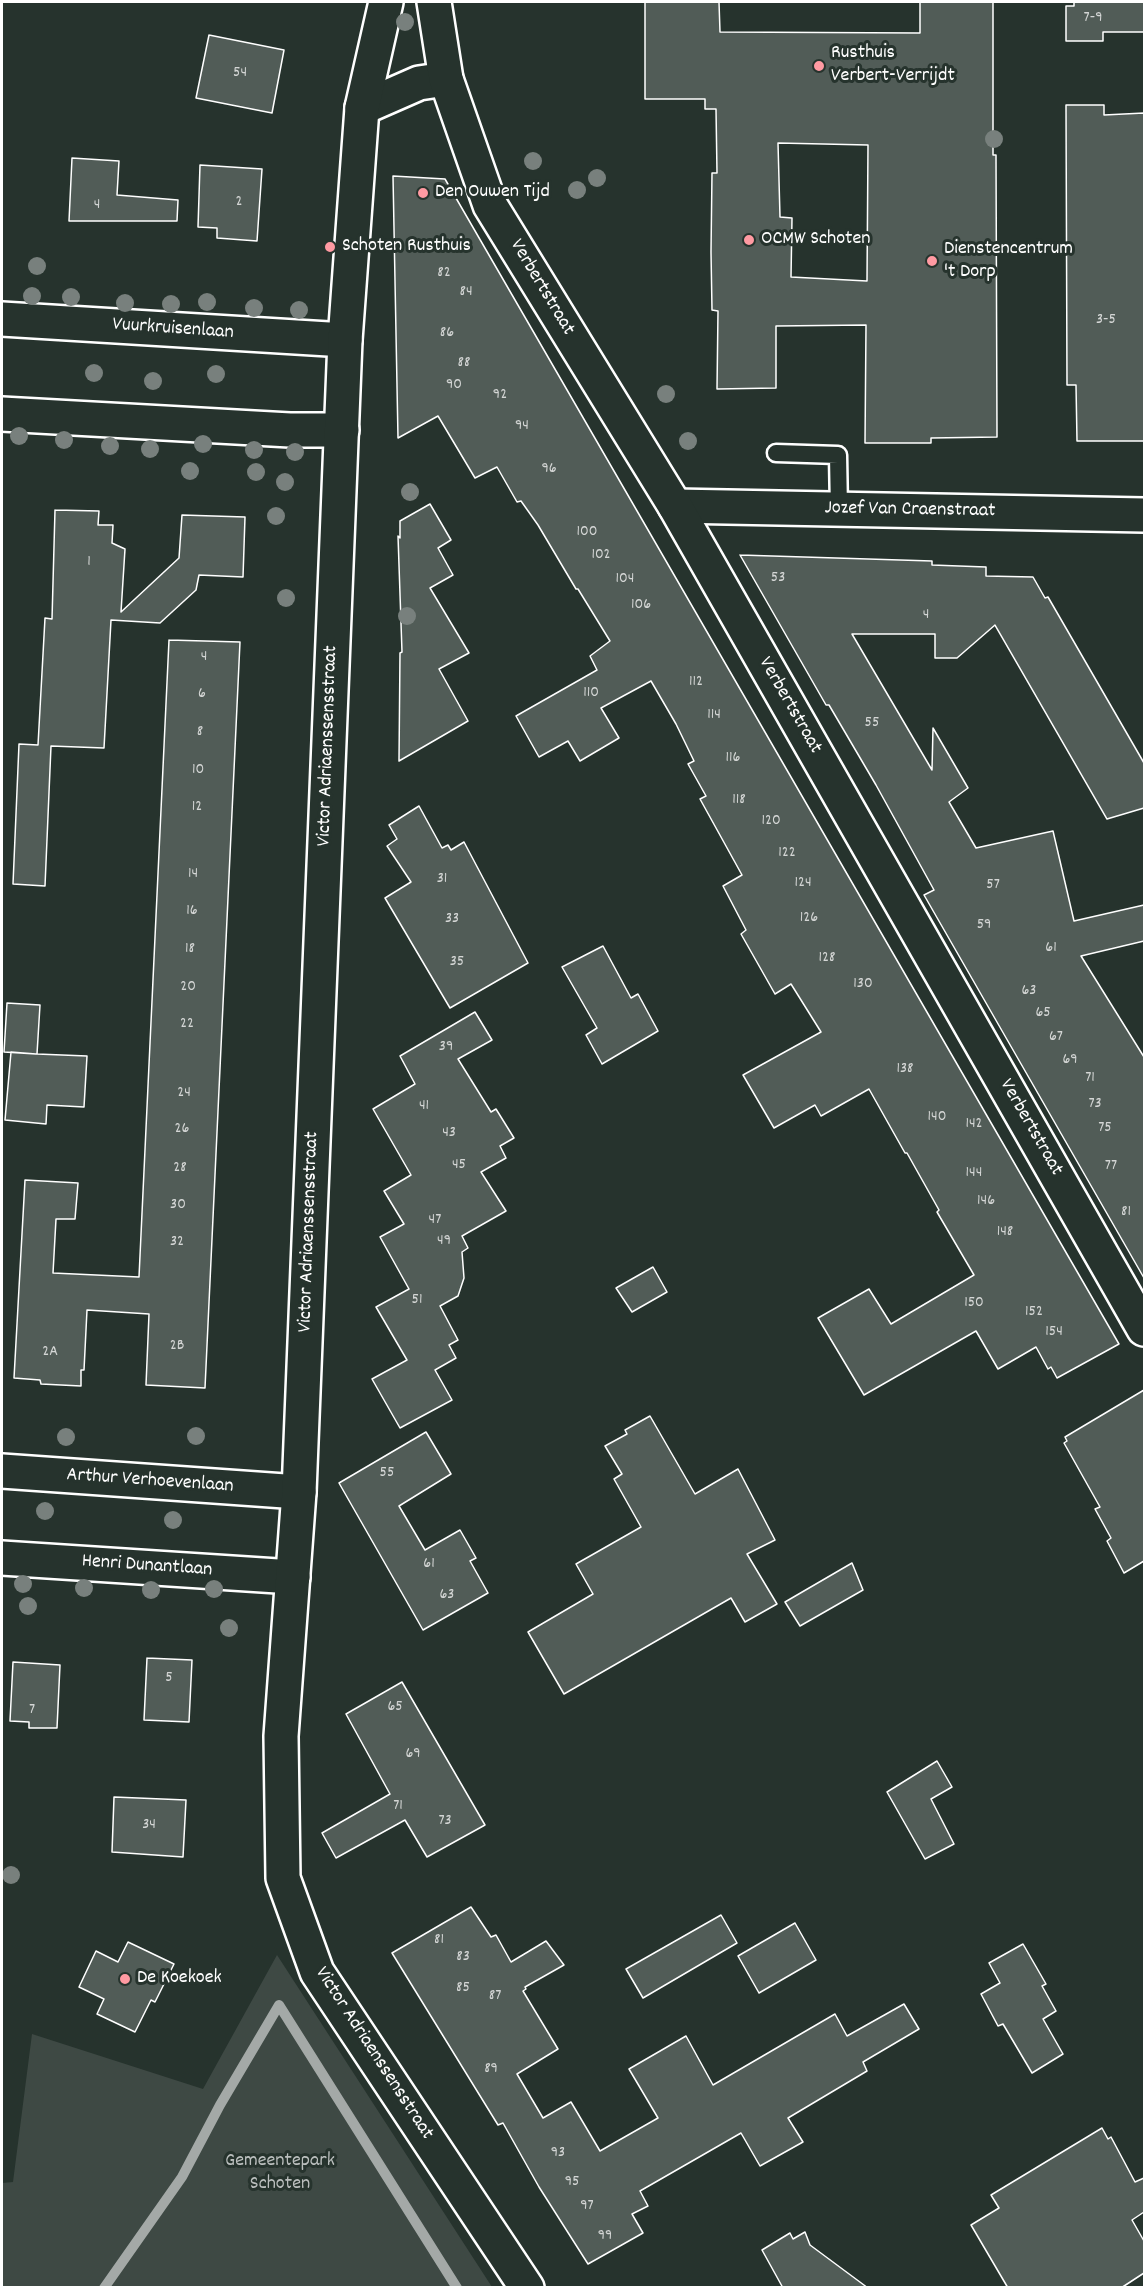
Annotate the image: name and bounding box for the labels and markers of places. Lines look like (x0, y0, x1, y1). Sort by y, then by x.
place label: Rusthuis Verbert-Verrijdt (831, 42, 955, 89)
marker: Rusthuis Verbert-Verrijdt (812, 59, 826, 73)
place label: Den Ouwen Tijd (435, 181, 550, 205)
marker: Den Ouwen Tijd (416, 186, 430, 200)
place label: OCMW Schoten (761, 228, 870, 252)
marker: OCMW Schoten (742, 233, 756, 247)
place label: Schoten Rusthuis (342, 235, 471, 259)
place label: Dienstencentrum 't Dorp (944, 238, 1073, 285)
marker: Schoten Rusthuis (323, 240, 337, 254)
marker: Dienstencentrum 't Dorp (925, 254, 939, 268)
place label: De Koekoek (137, 1967, 222, 1991)
marker: De Koekoek (118, 1972, 132, 1986)

